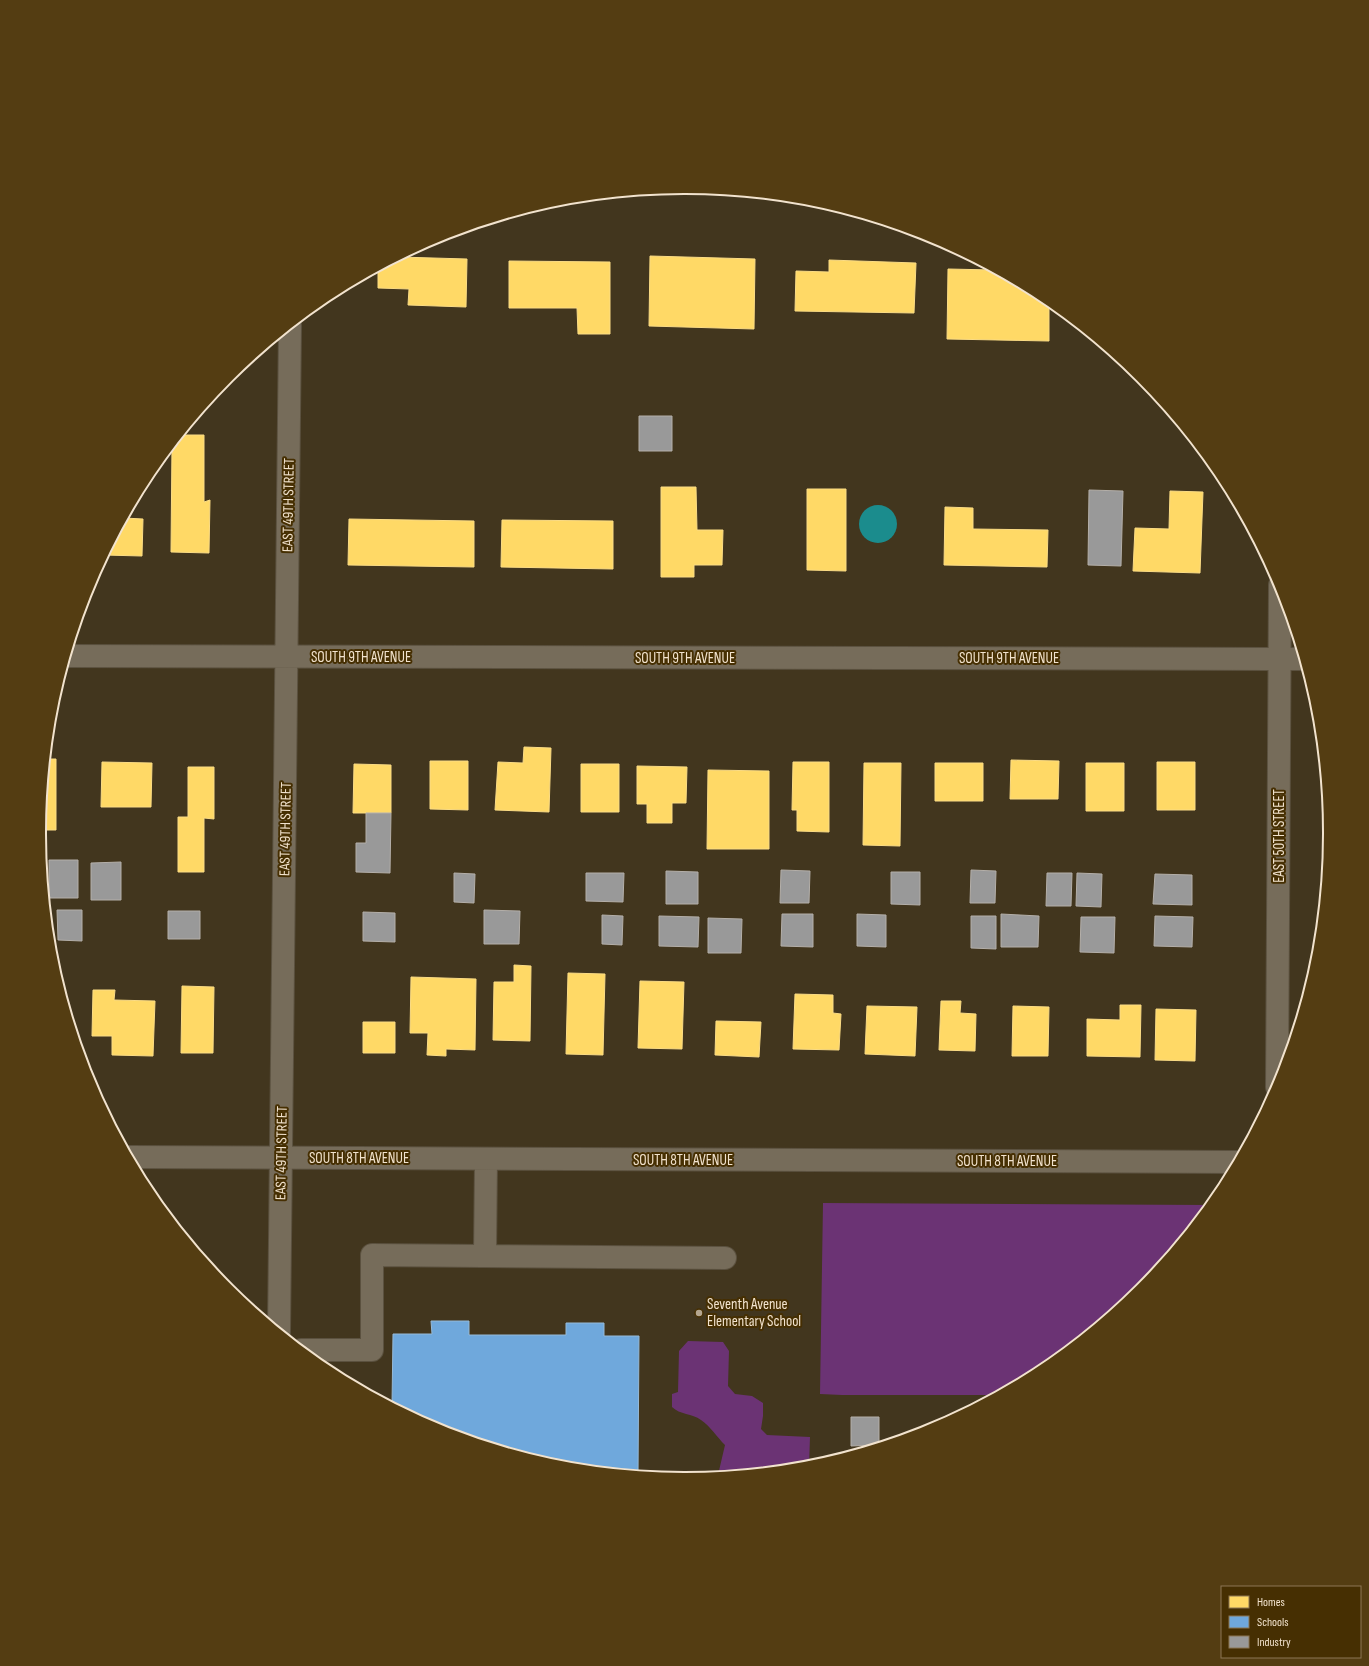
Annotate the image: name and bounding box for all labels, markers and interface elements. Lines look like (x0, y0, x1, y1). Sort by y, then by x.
street label: EAST 49TH STREET (278, 458, 299, 552)
street label: SOUTH 9TH AVENUE (311, 648, 411, 667)
street label: SOUTH 9TH AVENUE (635, 649, 735, 668)
street label: SOUTH 9TH AVENUE (959, 649, 1059, 668)
street label: EAST 49TH STREET (275, 782, 296, 876)
street label: EAST 50TH STREET (1270, 789, 1289, 883)
street label: EAST 49TH STREET (271, 1106, 292, 1200)
street label: SOUTH 8TH AVENUE (309, 1149, 409, 1168)
street label: SOUTH 8TH AVENUE (633, 1151, 733, 1170)
street label: SOUTH 8TH AVENUE (957, 1152, 1057, 1171)
place label: Seventh Avenue Elementary School (707, 1295, 801, 1331)
marker: Seventh Avenue Elementary School (694, 1308, 704, 1318)
legend (1221, 1586, 1361, 1658)
text: Homes (1257, 1595, 1285, 1610)
text: Schools (1257, 1615, 1289, 1630)
text: Industry (1257, 1635, 1291, 1650)

